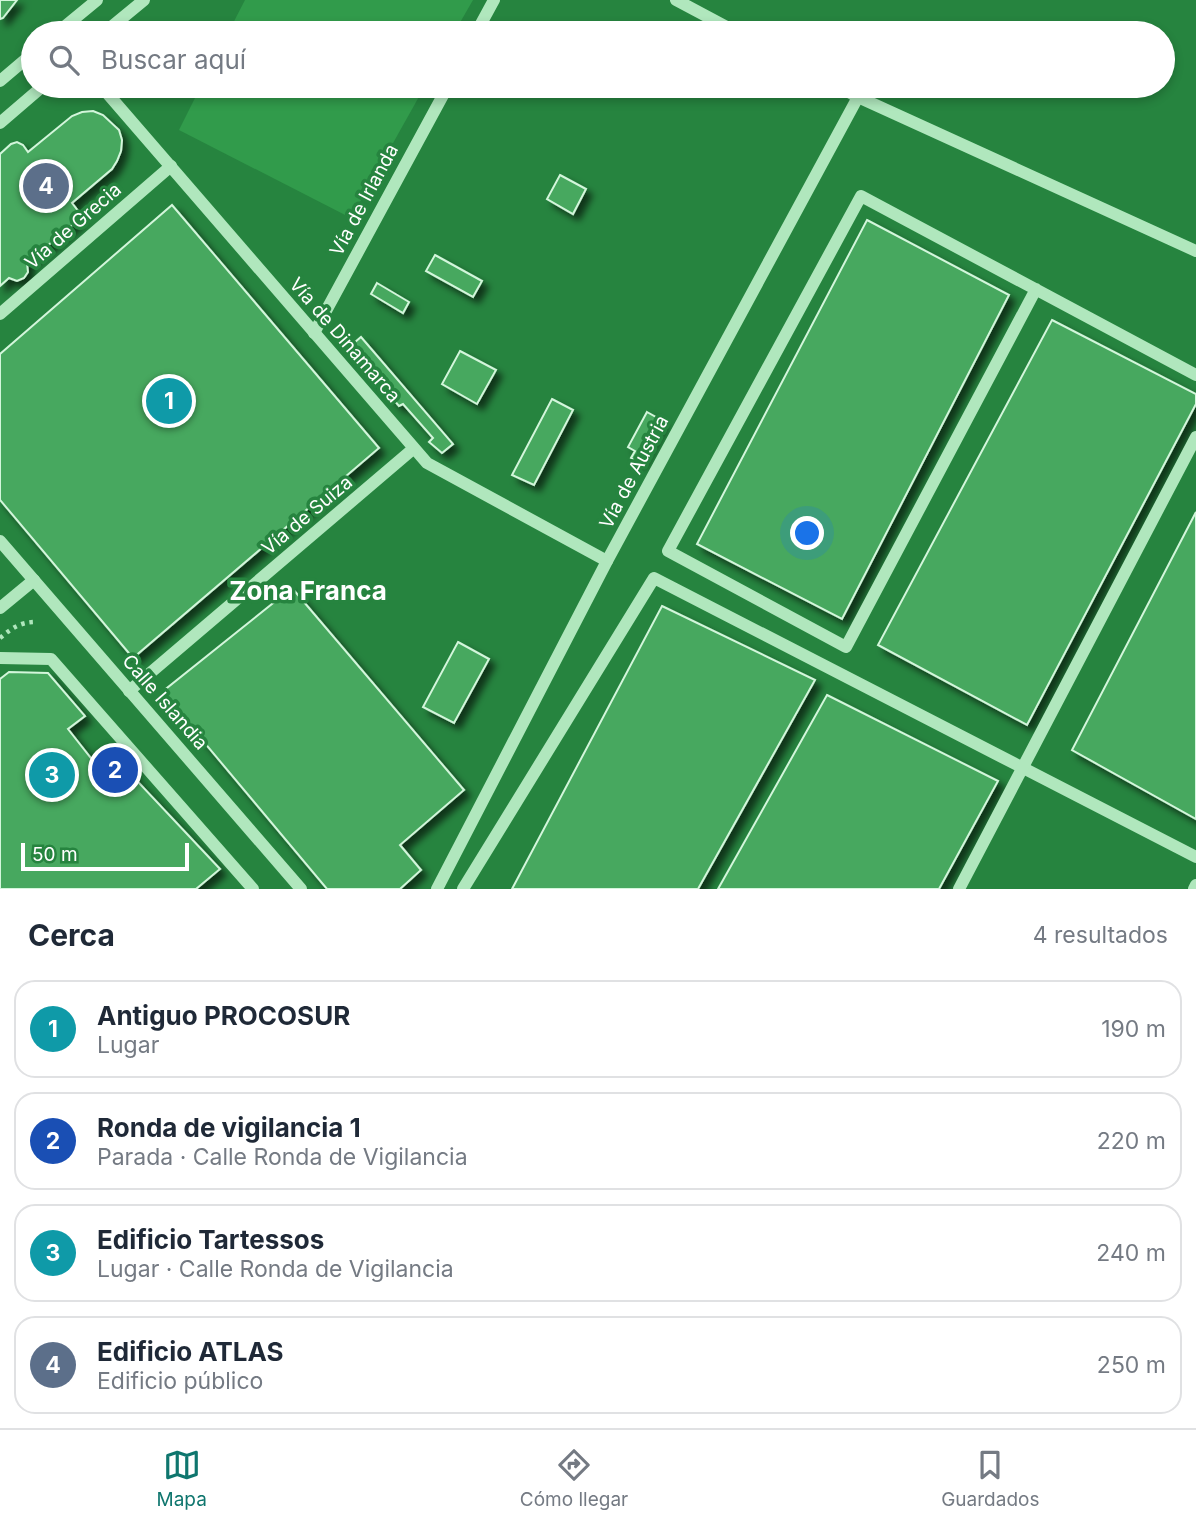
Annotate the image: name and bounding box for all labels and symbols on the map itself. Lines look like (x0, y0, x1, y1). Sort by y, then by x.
street label: Vía de Irlanda (325, 140, 403, 260)
pin: 4 (23, 160, 69, 212)
street label: Vía de Grecia (20, 178, 126, 274)
street label: Vía de Dinamarca (285, 273, 405, 407)
pin: 1 (146, 375, 192, 427)
street label: Vía de Austria (594, 411, 674, 533)
street label: Vía de Suiza (257, 471, 357, 559)
your location (790, 516, 824, 550)
district label: Zona Franca (229, 575, 387, 606)
street label: Calle Islandia (117, 650, 213, 754)
pin: 2 (92, 744, 138, 796)
pin: 3 (29, 749, 75, 801)
scale bar (21, 840, 189, 872)

